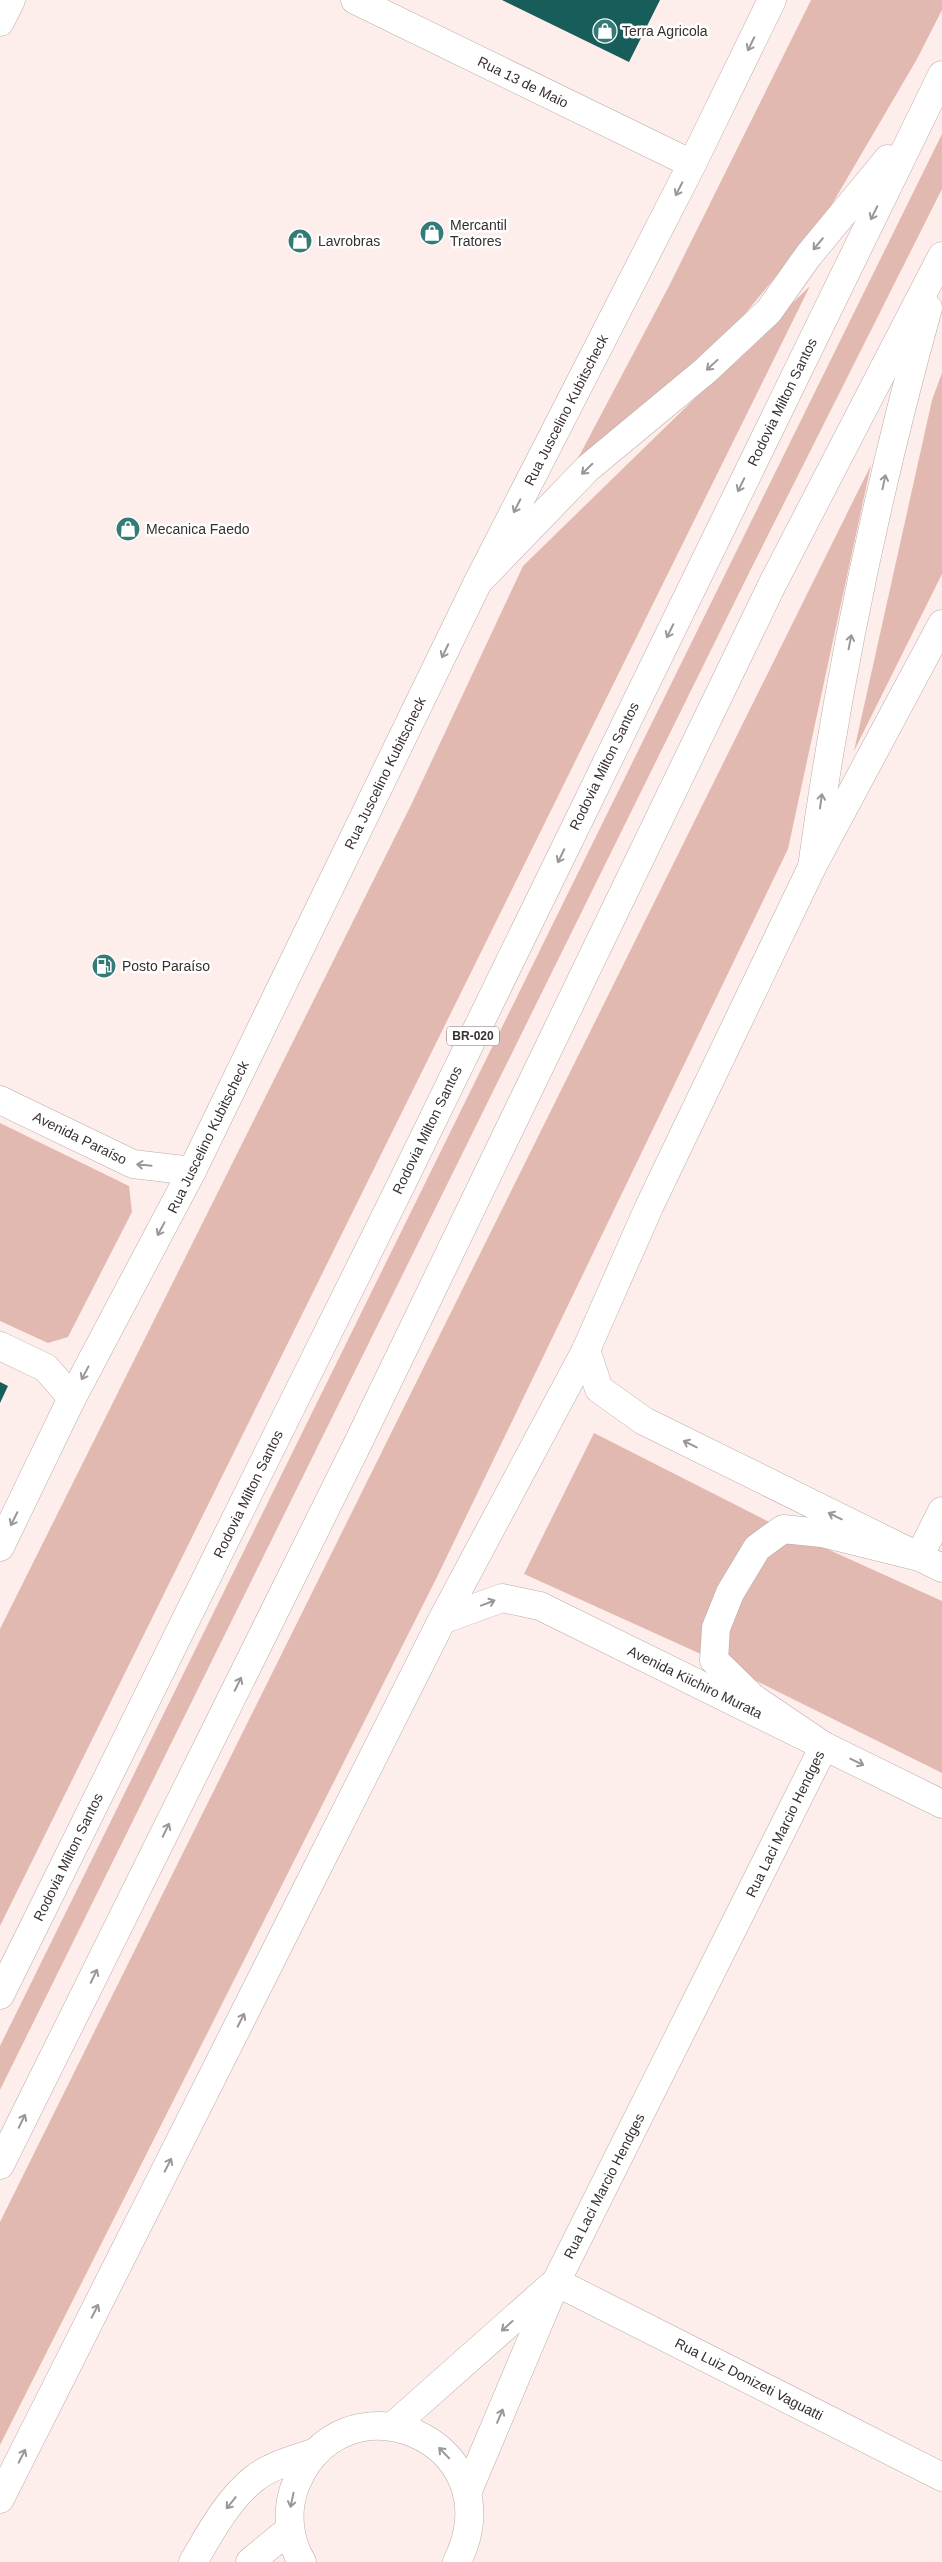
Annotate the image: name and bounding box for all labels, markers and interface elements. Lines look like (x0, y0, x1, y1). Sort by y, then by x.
shop icon: Terra Agricola (592, 18, 618, 44)
place label: Terra Agricola (622, 23, 708, 39)
one-way arrow (746, 36, 755, 51)
street label: Rua 13 de Maio (475, 53, 571, 111)
one-way arrow (674, 182, 684, 197)
one-way arrow (869, 205, 878, 220)
place label: Mercantil Tratores (450, 217, 507, 249)
shop icon: Mercantil Tratores (419, 220, 445, 246)
shop icon: Lavrobras (287, 228, 313, 254)
place label: Lavrobras (318, 233, 380, 249)
one-way arrow (813, 237, 824, 250)
street label: Rua Juscelino Kubitscheck (521, 331, 612, 488)
street label: Rodovia Milton Santos (744, 336, 820, 468)
one-way arrow (705, 359, 718, 371)
one-way arrow (581, 463, 593, 475)
one-way arrow (879, 475, 889, 491)
one-way arrow (736, 477, 746, 492)
one-way arrow (512, 498, 522, 513)
shop icon: Mecanica Faedo (115, 516, 141, 542)
place label: Mecanica Faedo (146, 521, 250, 537)
one-way arrow (665, 623, 674, 638)
one-way arrow (846, 634, 856, 650)
one-way arrow (440, 643, 449, 658)
street label: Rua Juscelino Kubitscheck (341, 693, 429, 852)
street label: Rodovia Milton Santos (566, 700, 642, 832)
one-way arrow (817, 794, 827, 810)
one-way arrow (556, 848, 565, 863)
fuel station icon: Posto Paraíso (91, 953, 117, 979)
place label: Posto Paraíso (122, 958, 210, 974)
road number: BR-020 (447, 1026, 499, 1046)
street label: Rua Juscelino Kubitscheck (164, 1057, 252, 1216)
street label: Rodovia Milton Santos (389, 1064, 465, 1196)
street label: Avenida Paraíso (30, 1108, 130, 1168)
one-way arrow (136, 1160, 152, 1170)
one-way arrow (156, 1221, 165, 1236)
one-way arrow (80, 1365, 89, 1380)
street label: Rodovia Milton Santos (210, 1428, 286, 1560)
one-way arrow (682, 1439, 697, 1449)
one-way arrow (8, 1511, 18, 1526)
one-way arrow (828, 1511, 843, 1521)
one-way arrow (480, 1598, 495, 1607)
street label: Avenida Kiichiro Murata (625, 1642, 765, 1722)
one-way arrow (233, 1677, 243, 1692)
street label: Rua Laci Marcio Hendges (743, 1748, 827, 1900)
one-way arrow (849, 1758, 864, 1768)
street label: Rodovia Milton Santos (30, 1791, 106, 1923)
one-way arrow (162, 1823, 171, 1838)
one-way arrow (90, 1969, 99, 1984)
one-way arrow (236, 2013, 246, 2028)
street label: Rua Laci Marcio Hendges (560, 2111, 648, 2261)
one-way arrow (17, 2114, 27, 2129)
one-way arrow (163, 2158, 173, 2173)
one-way arrow (90, 2303, 100, 2318)
one-way arrow (500, 2320, 513, 2331)
street label: Rua Luiz Donizeti Vaguatti (672, 2335, 826, 2423)
one-way arrow (495, 2409, 505, 2424)
one-way arrow (438, 2447, 450, 2459)
one-way arrow (18, 2449, 27, 2464)
one-way arrow (286, 2492, 296, 2508)
one-way arrow (226, 2496, 237, 2509)

